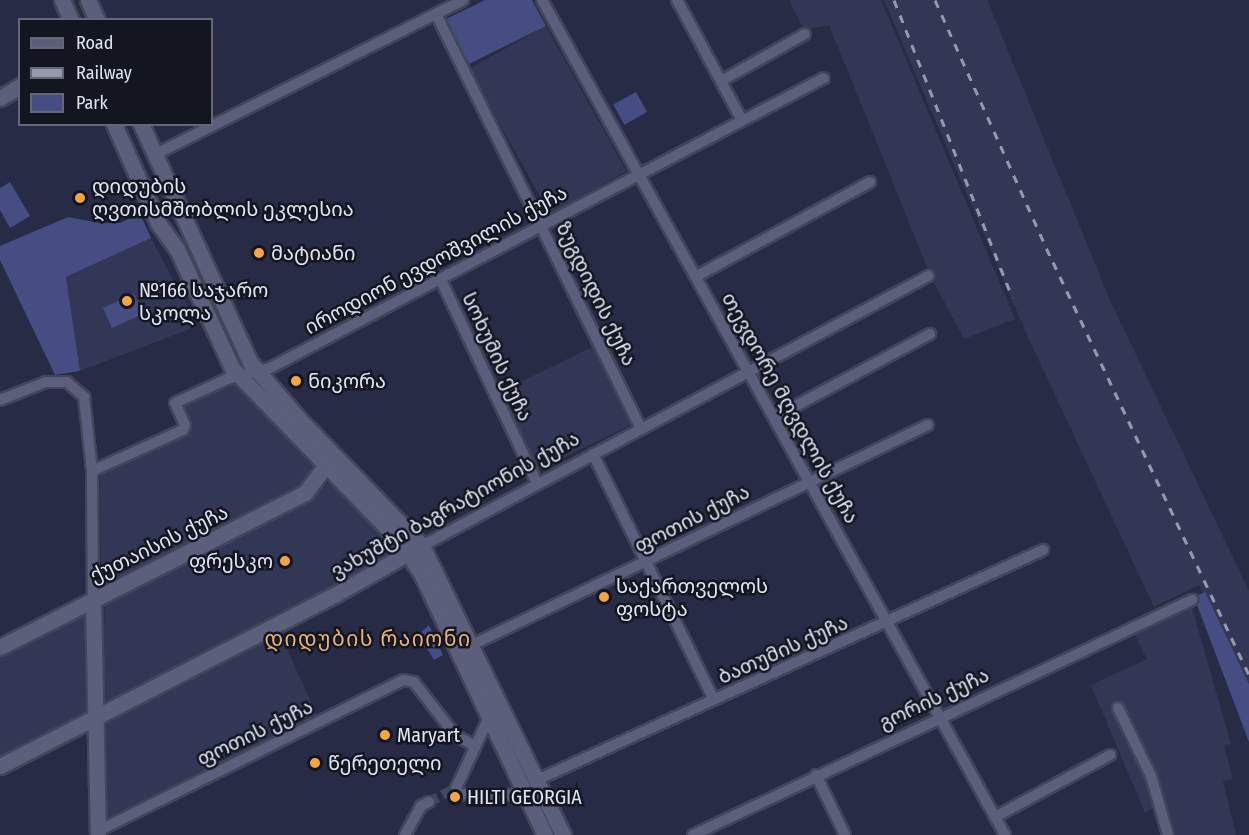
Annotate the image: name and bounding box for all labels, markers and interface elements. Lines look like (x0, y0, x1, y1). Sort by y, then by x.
legend (18, 18, 213, 126)
text: Road (76, 32, 113, 54)
text: Railway (76, 62, 132, 84)
text: Park (76, 92, 108, 114)
place label: დიდუბის ღვთისმშობლის ეკლესია (92, 174, 354, 221)
street label: იროდიონ ევდოშვილის ქუჩა (301, 180, 571, 340)
marker: დიდუბის ღვთისმშობლის ეკლესია (73, 191, 87, 205)
street label: ზუგდიდის ქუჩა (551, 218, 641, 370)
place label: მატიანი (271, 241, 355, 265)
marker: მატიანი (252, 246, 266, 260)
place label: №166 საჯარო სკოლა (139, 278, 268, 325)
street label: თევდორე მღვდლის ქუჩა (716, 288, 864, 528)
street label: სოხუმის ქუჩა (457, 289, 537, 425)
marker: №166 საჯარო სკოლა (120, 294, 134, 308)
place label: ნიკორა (308, 369, 386, 393)
marker: ნიკორა (289, 374, 303, 388)
street label: ვახუშტი ბაგრატიონის ქუჩა (326, 426, 584, 584)
street label: ფოთის ქუჩა (630, 480, 754, 558)
street label: ქუთაისის ქუჩა (86, 500, 232, 588)
place label: ფრესკო (189, 549, 273, 573)
marker: ფრესკო (278, 554, 292, 568)
place label: საქართველოს ფოსტა (616, 574, 768, 621)
marker: საქართველოს ფოსტა (597, 590, 611, 604)
street label: ბათუმის ქუჩა (714, 611, 852, 689)
district label: დიდუბის რაიონი (264, 626, 472, 652)
street label: გორის ქუჩა (875, 663, 993, 735)
street label: ფოთის ქუჩა (193, 695, 317, 771)
place label: Maryart (397, 723, 460, 747)
marker: Maryart (378, 728, 392, 742)
place label: წერეთელი (328, 751, 441, 775)
marker: წერეთელი (306, 754, 324, 772)
place label: HILTI GEORGIA (467, 785, 582, 809)
marker: HILTI GEORGIA (448, 790, 462, 804)

